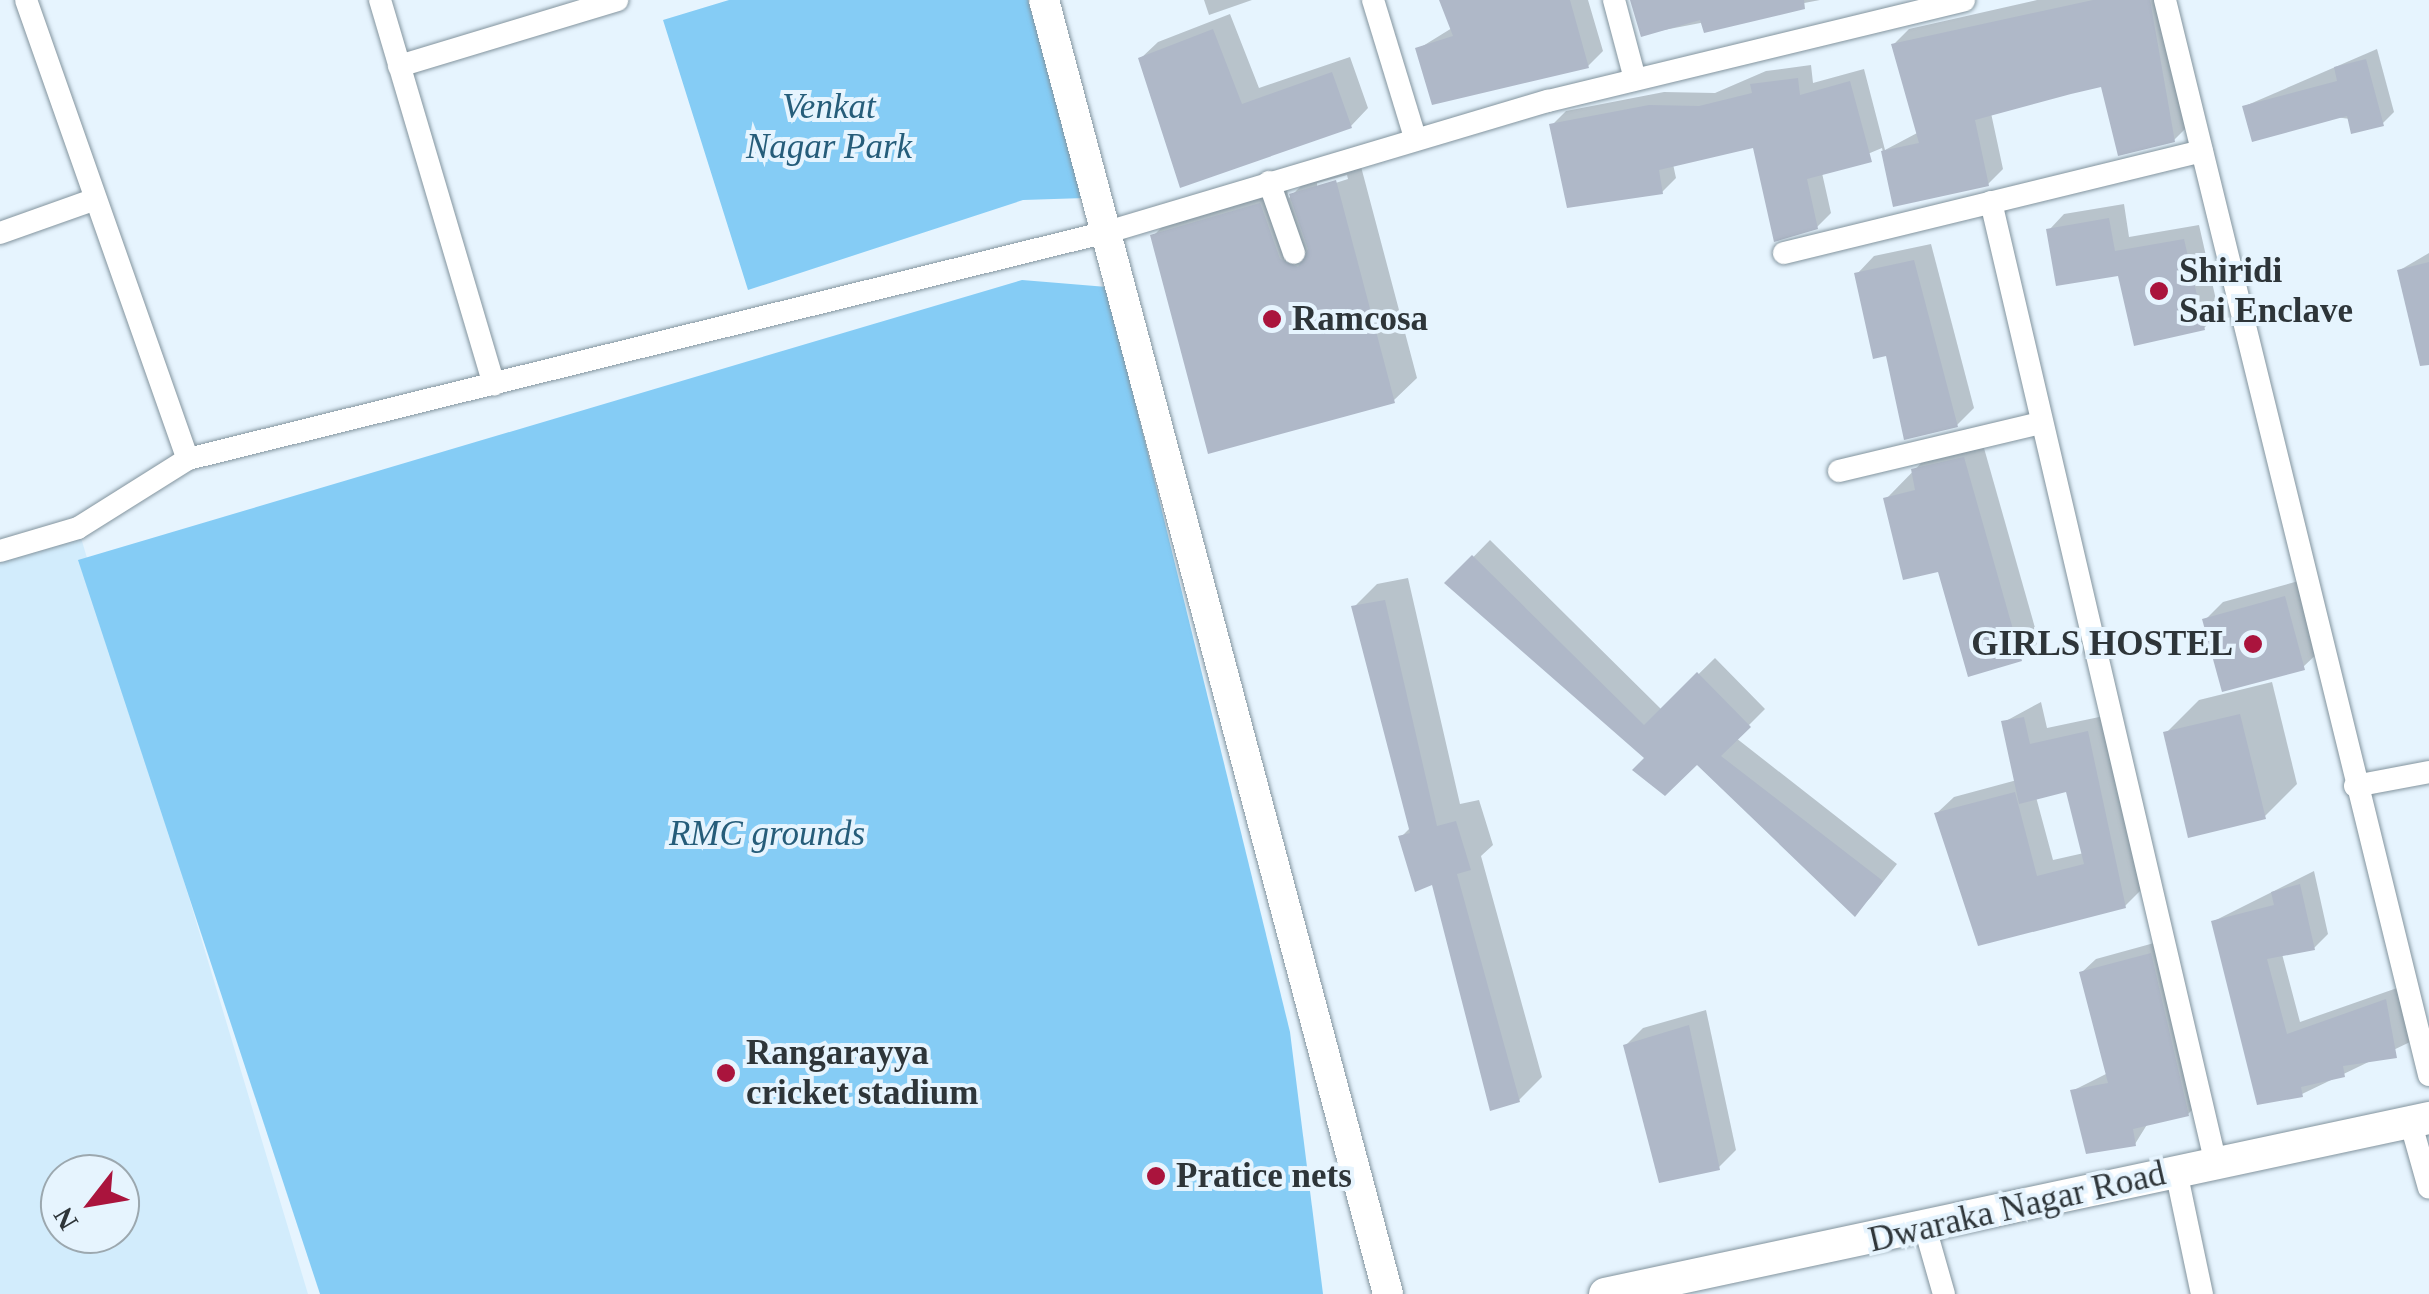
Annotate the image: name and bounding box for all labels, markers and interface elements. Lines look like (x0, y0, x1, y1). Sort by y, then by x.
park label: Venkat Nagar Park (746, 86, 912, 168)
place label: Shiridi Sai Enclave (2179, 250, 2353, 332)
marker: Shiridi Sai Enclave (2148, 280, 2170, 302)
place label: Ramcosa (1292, 298, 1428, 340)
marker: Ramcosa (1261, 308, 1283, 330)
place label: GIRLS HOSTEL (1971, 623, 2233, 665)
marker: GIRLS HOSTEL (2242, 633, 2264, 655)
park label: RMC grounds (669, 813, 865, 855)
place label: Rangarayya cricket stadium (746, 1032, 978, 1114)
marker: Rangarayya cricket stadium (715, 1062, 737, 1084)
street label: Dwaraka Nagar Road (1865, 1152, 2169, 1262)
north arrow (40, 1154, 140, 1254)
place label: Pratice nets (1176, 1155, 1352, 1197)
marker: Pratice nets (1145, 1165, 1167, 1187)
text: N (47, 1202, 84, 1235)

